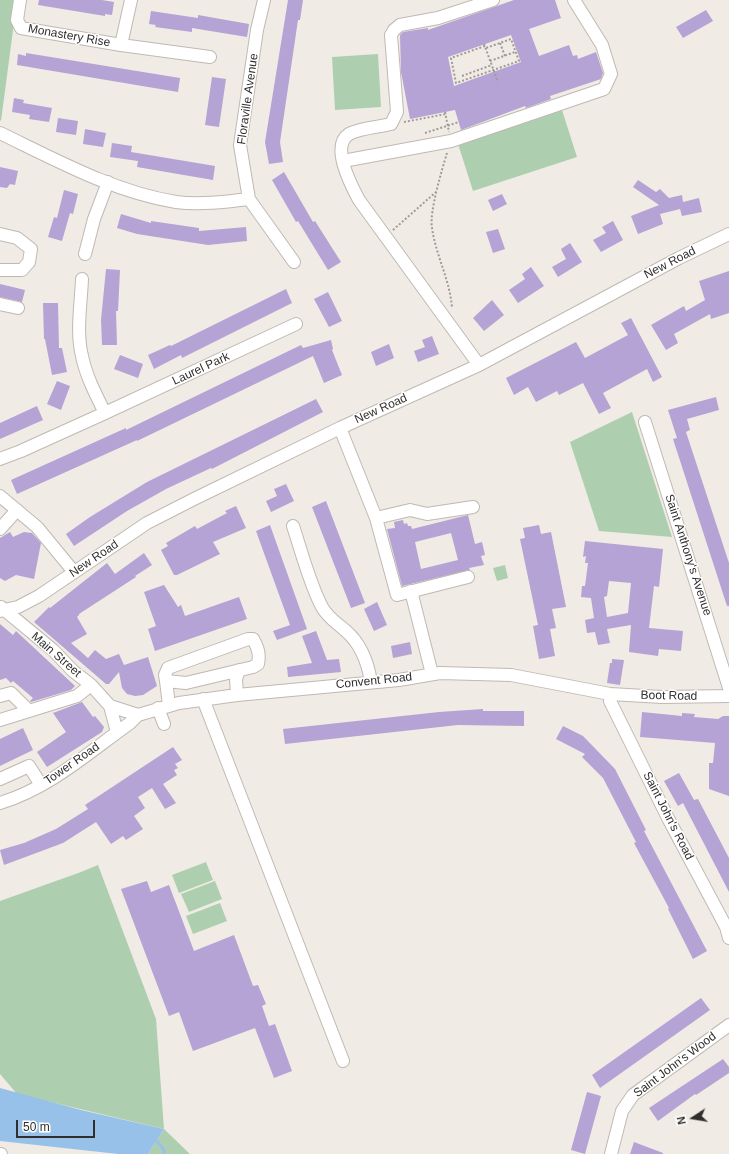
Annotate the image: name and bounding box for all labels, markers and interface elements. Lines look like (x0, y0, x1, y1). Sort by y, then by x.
street label: Monastery Rise (27, 22, 111, 50)
street label: Floraville Avenue (234, 53, 262, 145)
street label: New Road (642, 244, 698, 282)
street label: Laurel Park (170, 350, 232, 388)
street label: New Road (352, 391, 410, 427)
street label: Saint Anthony's Avenue (662, 492, 714, 618)
street label: New Road (67, 537, 121, 581)
street label: Main Street (28, 629, 84, 681)
street label: Convent Road (335, 670, 413, 692)
street label: Boot Road (641, 688, 697, 704)
street label: Tower Road (42, 740, 102, 788)
street label: Saint John's Road (640, 770, 696, 862)
street label: Saint John's Wood (631, 1029, 719, 1101)
north arrow (673, 1098, 713, 1138)
scale bar (18, 1112, 97, 1138)
text: N (675, 1115, 688, 1126)
text: 50 m (23, 1120, 50, 1134)

